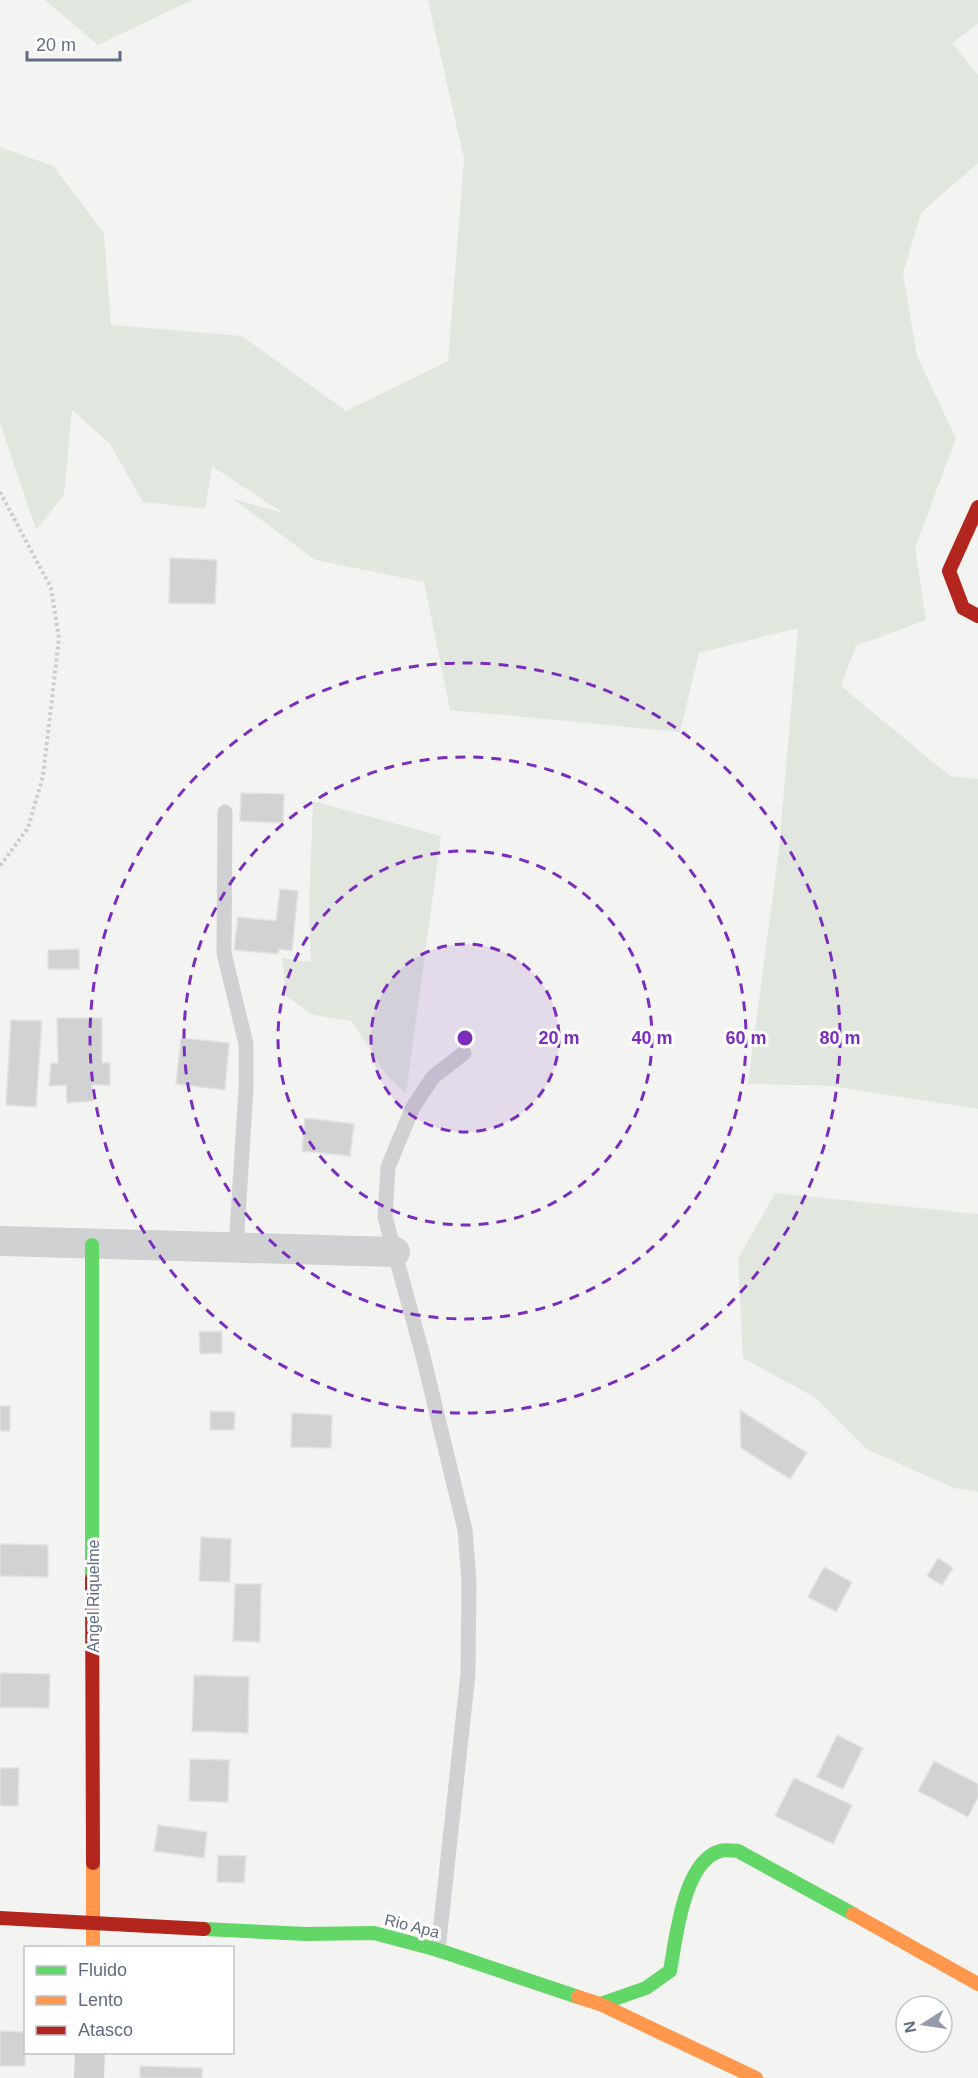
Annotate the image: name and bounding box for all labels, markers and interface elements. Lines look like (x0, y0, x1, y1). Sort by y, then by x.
scale bar (27, 24, 120, 62)
text: 20 m (36, 35, 76, 55)
centre of rings (455, 1028, 475, 1048)
text: 20 m (538, 1028, 580, 1048)
text: 40 m (631, 1028, 673, 1048)
text: 60 m (725, 1028, 767, 1048)
text: 80 m (819, 1028, 861, 1048)
street label: Angel Riquelme (85, 1539, 102, 1652)
street label: Rio Apa (383, 1911, 441, 1941)
legend (24, 1946, 234, 2054)
text: Fluido (78, 1960, 127, 1980)
text: Lento (78, 1990, 123, 2010)
north arrow (894, 1994, 954, 2054)
text: Atasco (78, 2020, 133, 2040)
text: N (900, 2020, 919, 2034)

